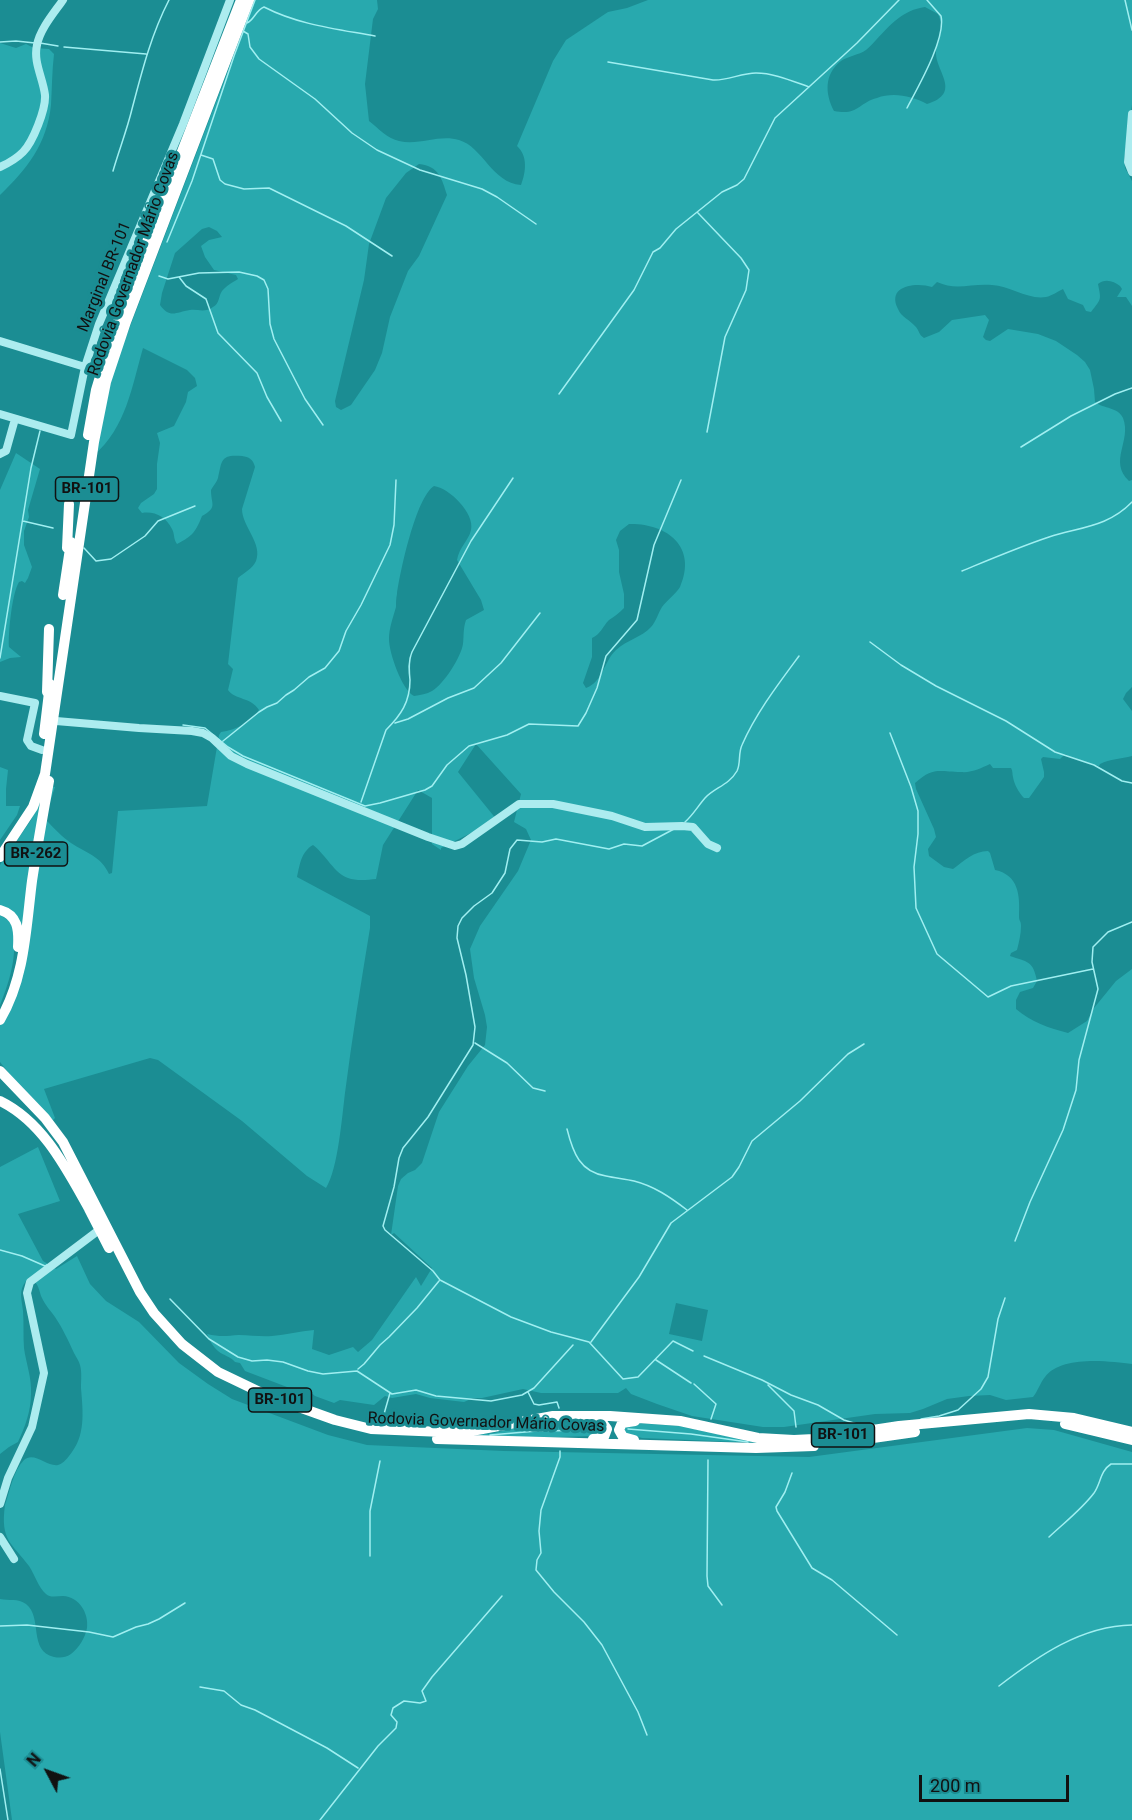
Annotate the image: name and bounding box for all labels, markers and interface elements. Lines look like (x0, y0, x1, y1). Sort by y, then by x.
street label: Rodovia Governador Mário Covas (84, 149, 184, 379)
street label: Marginal BR-101 (74, 219, 136, 335)
road number: BR-101 (56, 477, 118, 501)
road number: BR-262 (4, 842, 68, 866)
road number: BR-101 (248, 1388, 312, 1412)
street label: Rodovia Governador Mário Covas (367, 1409, 605, 1437)
road number: BR-101 (812, 1423, 874, 1447)
north arrow (18, 1742, 78, 1802)
text: N (23, 1749, 45, 1770)
scale bar (922, 1763, 1072, 1801)
text: 200 m (930, 1775, 981, 1796)

